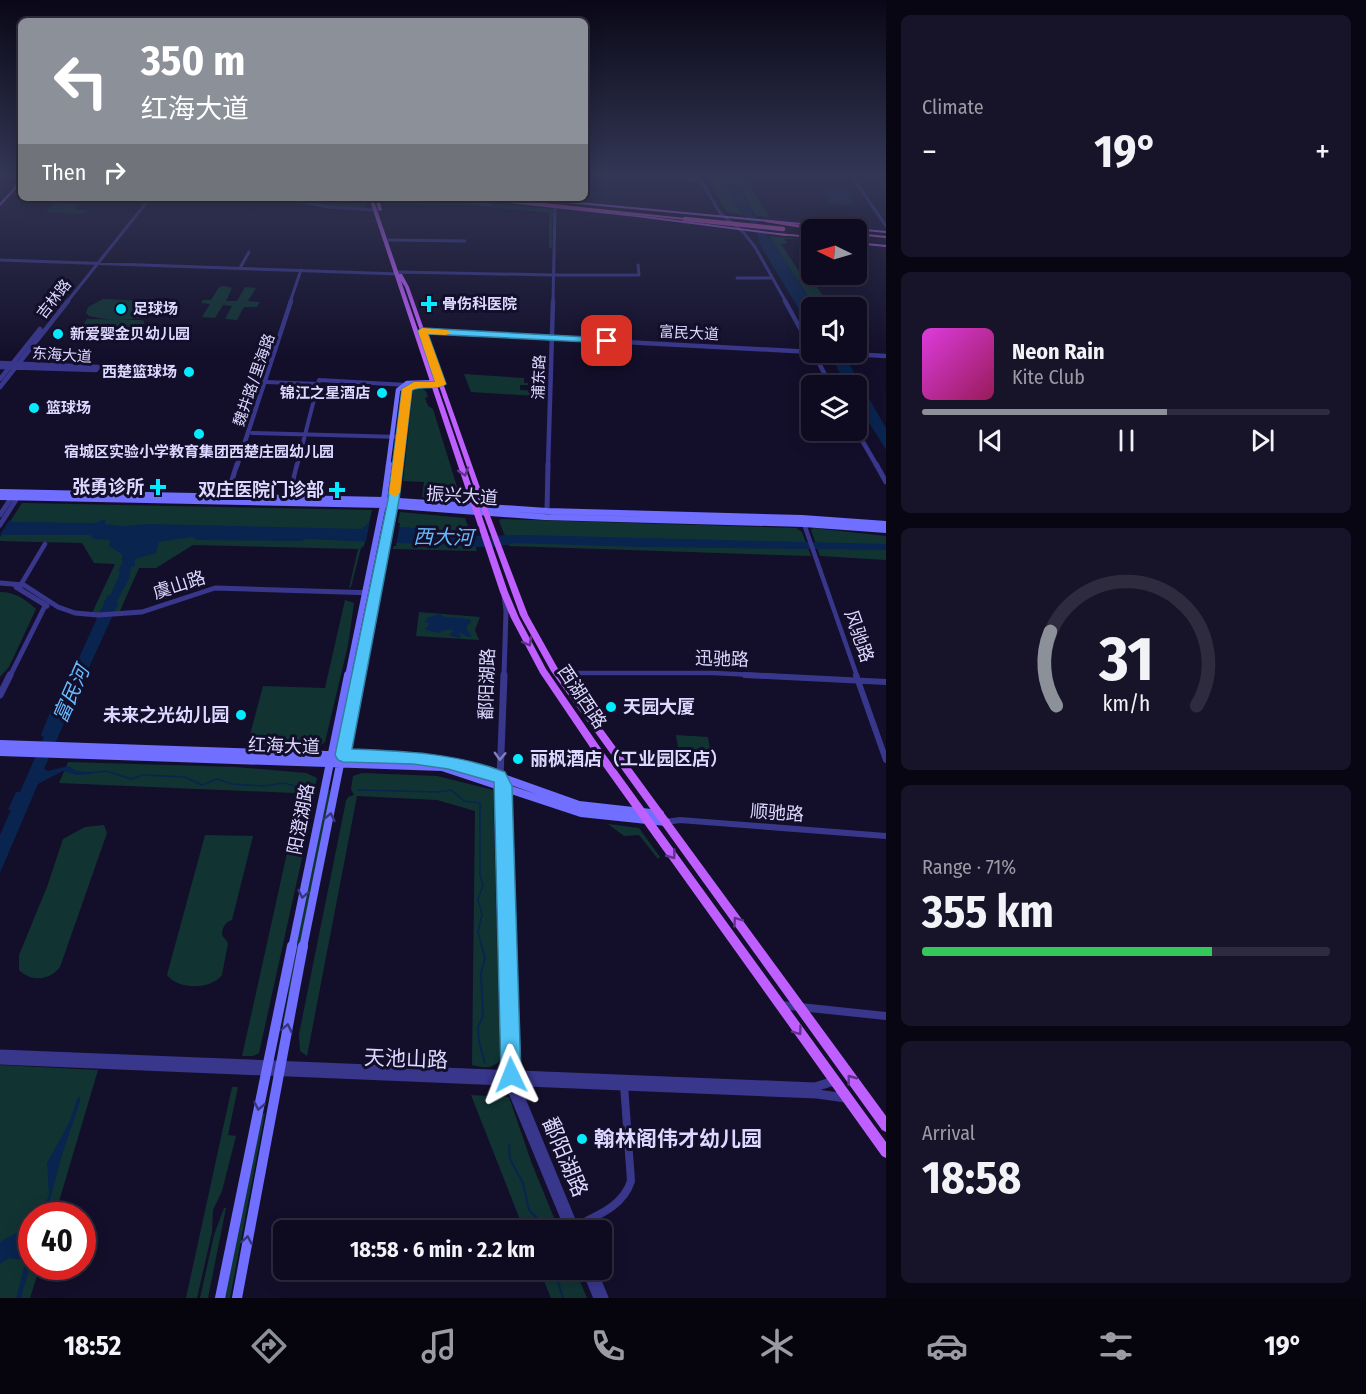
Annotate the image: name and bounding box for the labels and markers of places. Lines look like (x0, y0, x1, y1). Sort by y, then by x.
marker: 骨伤科医院 (420, 295, 438, 313)
place label: 骨伤科医院 (442, 295, 517, 313)
place label: 足球场 (133, 300, 178, 318)
marker: 足球场 (114, 302, 128, 316)
pin (581, 315, 632, 366)
place label: 新爱婴金贝幼儿园 (70, 325, 190, 343)
marker: 新爱婴金贝幼儿园 (51, 327, 65, 341)
place label: 西楚篮球场 (102, 363, 177, 381)
marker: 西楚篮球场 (182, 365, 196, 379)
place label: 锦江之星酒店 (280, 384, 370, 402)
marker: 锦江之星酒店 (375, 386, 389, 400)
place label: 篮球场 (46, 399, 91, 417)
marker: 篮球场 (27, 401, 41, 415)
marker: 宿城区实验小学教育集团西楚庄园幼儿园 (192, 427, 206, 441)
place label: 宿城区实验小学教育集团西楚庄园幼儿园 (64, 443, 334, 461)
place label: 张勇诊所 (72, 476, 144, 498)
marker: 张勇诊所 (149, 478, 167, 496)
place label: 双庄医院门诊部 (198, 479, 324, 501)
marker: 双庄医院门诊部 (328, 481, 346, 499)
place label: 天园大厦 (623, 696, 695, 718)
marker: 天园大厦 (604, 700, 618, 714)
place label: 未来之光幼儿园 (103, 704, 229, 726)
marker: 未来之光幼儿园 (234, 708, 248, 722)
place label: 丽枫酒店（工业园区店） (530, 748, 728, 770)
marker: 丽枫酒店（工业园区店） (511, 752, 525, 766)
place label: 翰林阁伟才幼儿园 (594, 1126, 762, 1152)
marker: 翰林阁伟才幼儿园 (575, 1132, 589, 1146)

